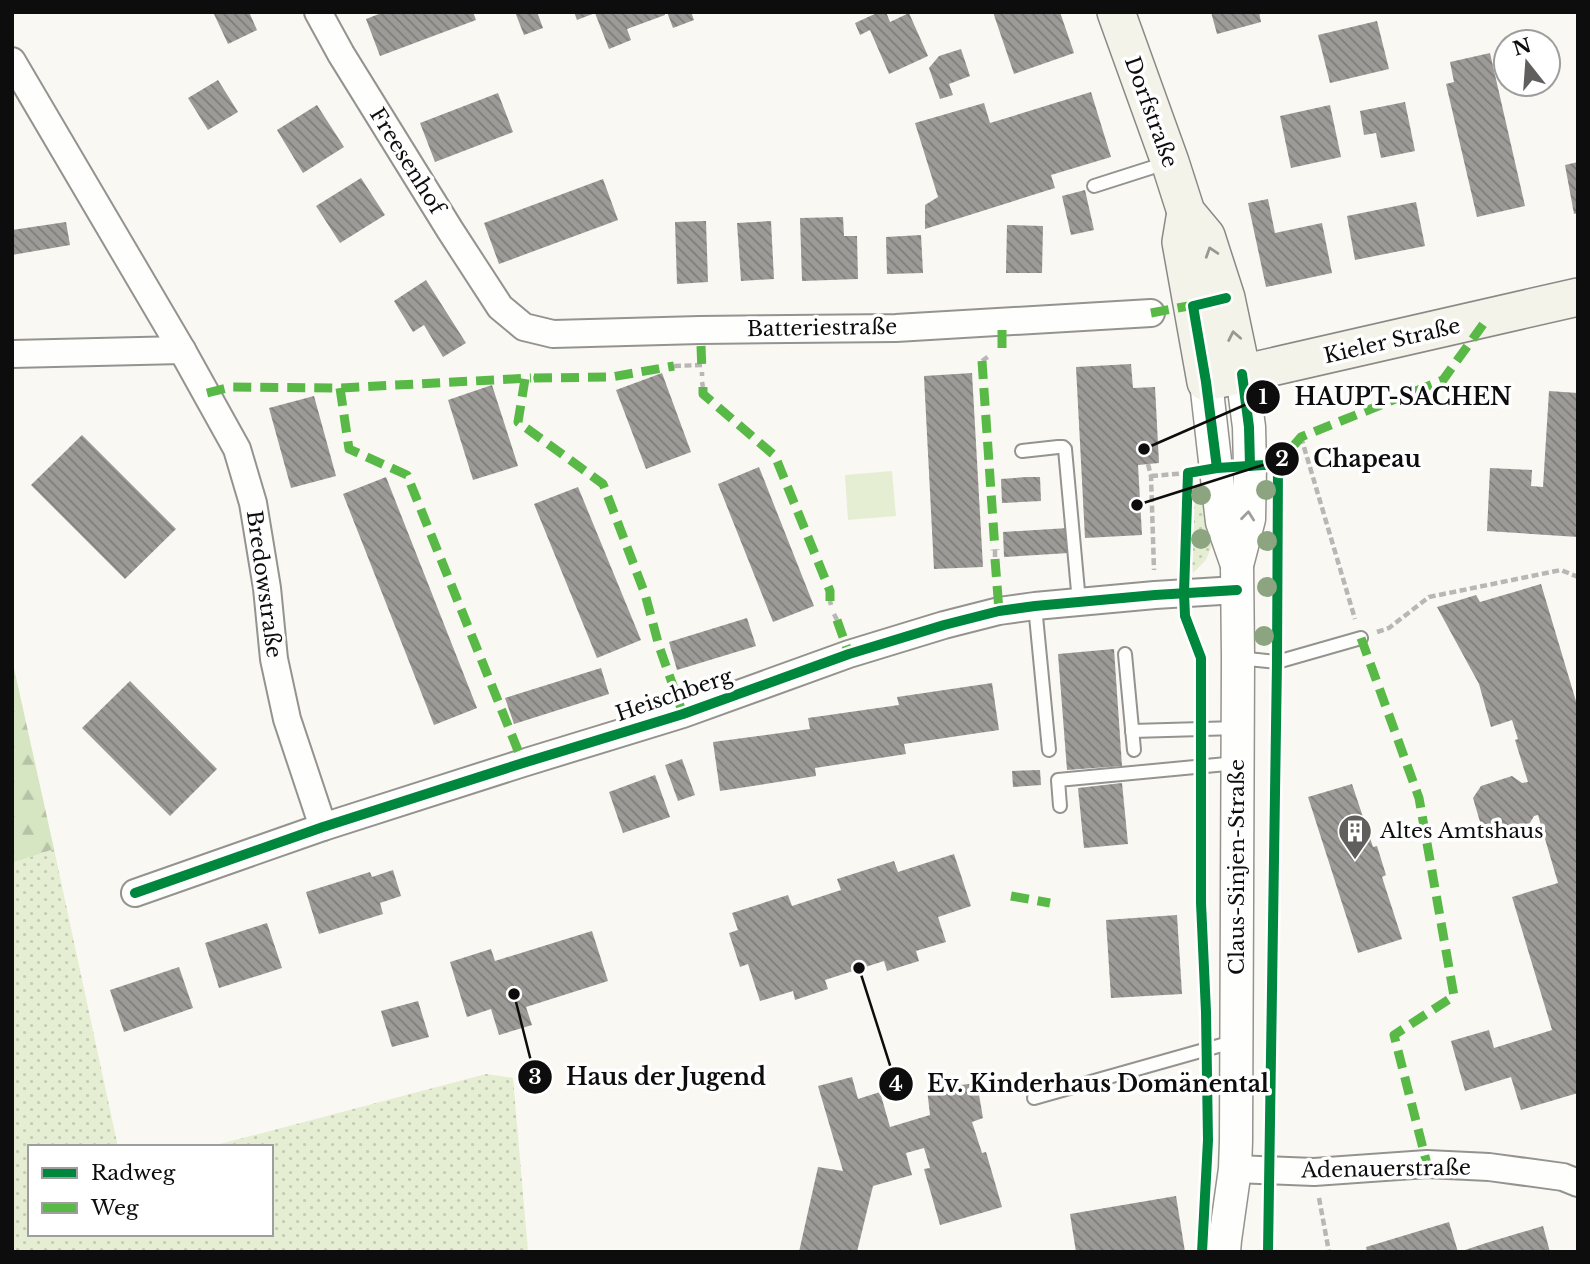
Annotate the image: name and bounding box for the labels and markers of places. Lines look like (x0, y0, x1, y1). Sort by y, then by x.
callout: HAUPT-SACHEN (1245, 375, 1526, 419)
callout: Chapeau (1264, 437, 1435, 481)
building icon: Altes Amtshaus (1336, 812, 1374, 861)
place label: Altes Amtshaus (1379, 818, 1544, 844)
callout: Haus der Jugend (517, 1055, 780, 1099)
callout: Ev. Kinderhaus Domänental (878, 1062, 1283, 1106)

